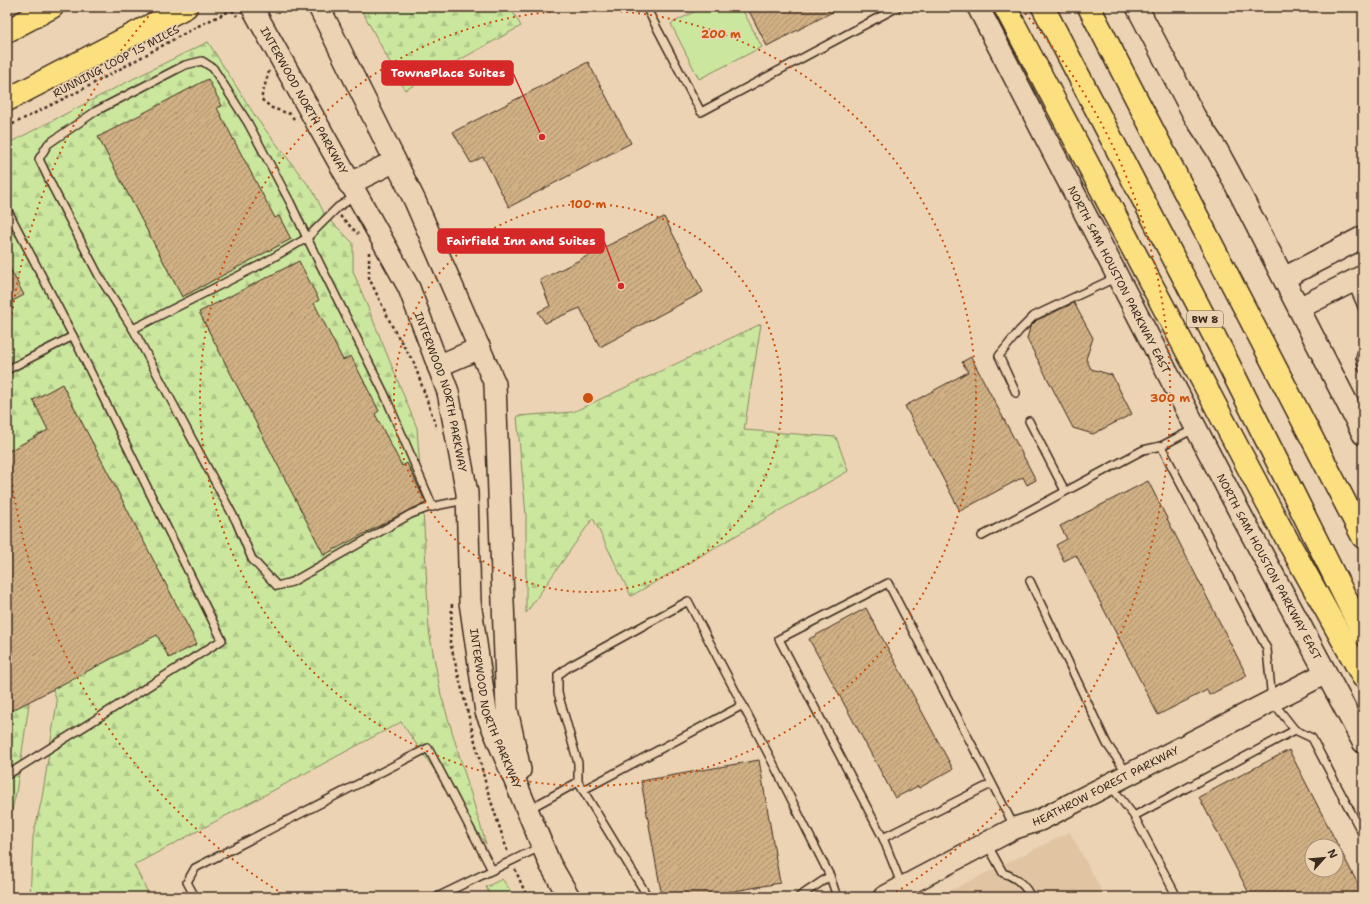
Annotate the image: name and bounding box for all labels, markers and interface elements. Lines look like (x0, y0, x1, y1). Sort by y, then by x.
street label: RUNNING LOOP 1.5 MILES (50, 22, 182, 101)
street label: INTERWOOD NORTH PARKWAY (256, 24, 351, 177)
text: 200 m (701, 26, 741, 42)
callout: TownePlace Suites (382, 61, 513, 85)
text: TownePlace Suites (391, 65, 505, 81)
street label: NORTH SAM HOUSTON PARKWAY EAST (1064, 183, 1174, 376)
text: 100 m (570, 196, 607, 212)
callout: Fairfield Inn and Suites (438, 229, 604, 253)
text: Fairfield Inn and Suites (446, 233, 596, 249)
street label: INTERWOOD NORTH PARKWAY (411, 310, 470, 474)
road number: BW 8 (1187, 311, 1223, 327)
text: 300 m (1150, 390, 1190, 406)
centre of rings (581, 391, 595, 405)
street label: NORTH SAM HOUSTON PARKWAY EAST (1213, 471, 1325, 663)
street label: INTERWOOD NORTH PARKWAY (466, 627, 525, 792)
street label: HEATHROW FOREST PARKWAY (1030, 743, 1182, 830)
north arrow (1304, 838, 1344, 878)
text: N (1324, 846, 1341, 861)

